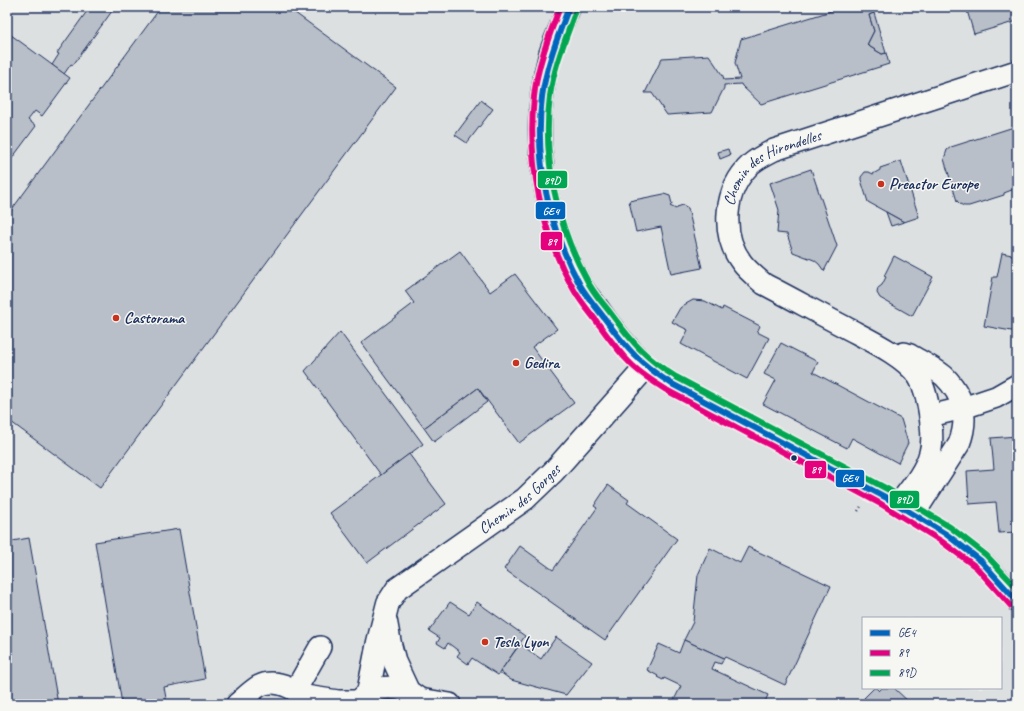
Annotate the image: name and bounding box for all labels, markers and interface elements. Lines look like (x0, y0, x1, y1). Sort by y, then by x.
street label: Chemin des Hirondelles (719, 125, 825, 207)
line badge: 89D (537, 170, 568, 189)
text: 89D (544, 173, 562, 187)
place label: Preactor Europe (889, 174, 980, 194)
marker: Preactor Europe (876, 179, 886, 189)
line badge: GE4 (535, 201, 566, 220)
text: GE4 (543, 204, 561, 218)
line badge: 89 (540, 231, 563, 251)
text: 89 (547, 234, 558, 248)
place label: Castorama (124, 308, 186, 328)
marker: Castorama (111, 313, 121, 323)
place label: Gedira (524, 353, 561, 373)
marker: Gedira (511, 358, 521, 368)
unlabelled marker (789, 453, 799, 463)
street label: Chemin des Gorges (475, 459, 566, 539)
line badge: 89 (804, 460, 827, 479)
text: 89 (811, 462, 822, 476)
line badge: GE4 (835, 469, 865, 488)
text: GE4 (842, 471, 860, 485)
line badge: 89D (889, 490, 920, 509)
text: 89D (896, 492, 914, 506)
legend (862, 617, 1002, 689)
text: GE4 (898, 625, 917, 641)
place label: Tesla Lyon (493, 632, 549, 652)
marker: Tesla Lyon (480, 637, 490, 647)
text: 89 (898, 645, 910, 661)
text: 89D (898, 665, 917, 681)

